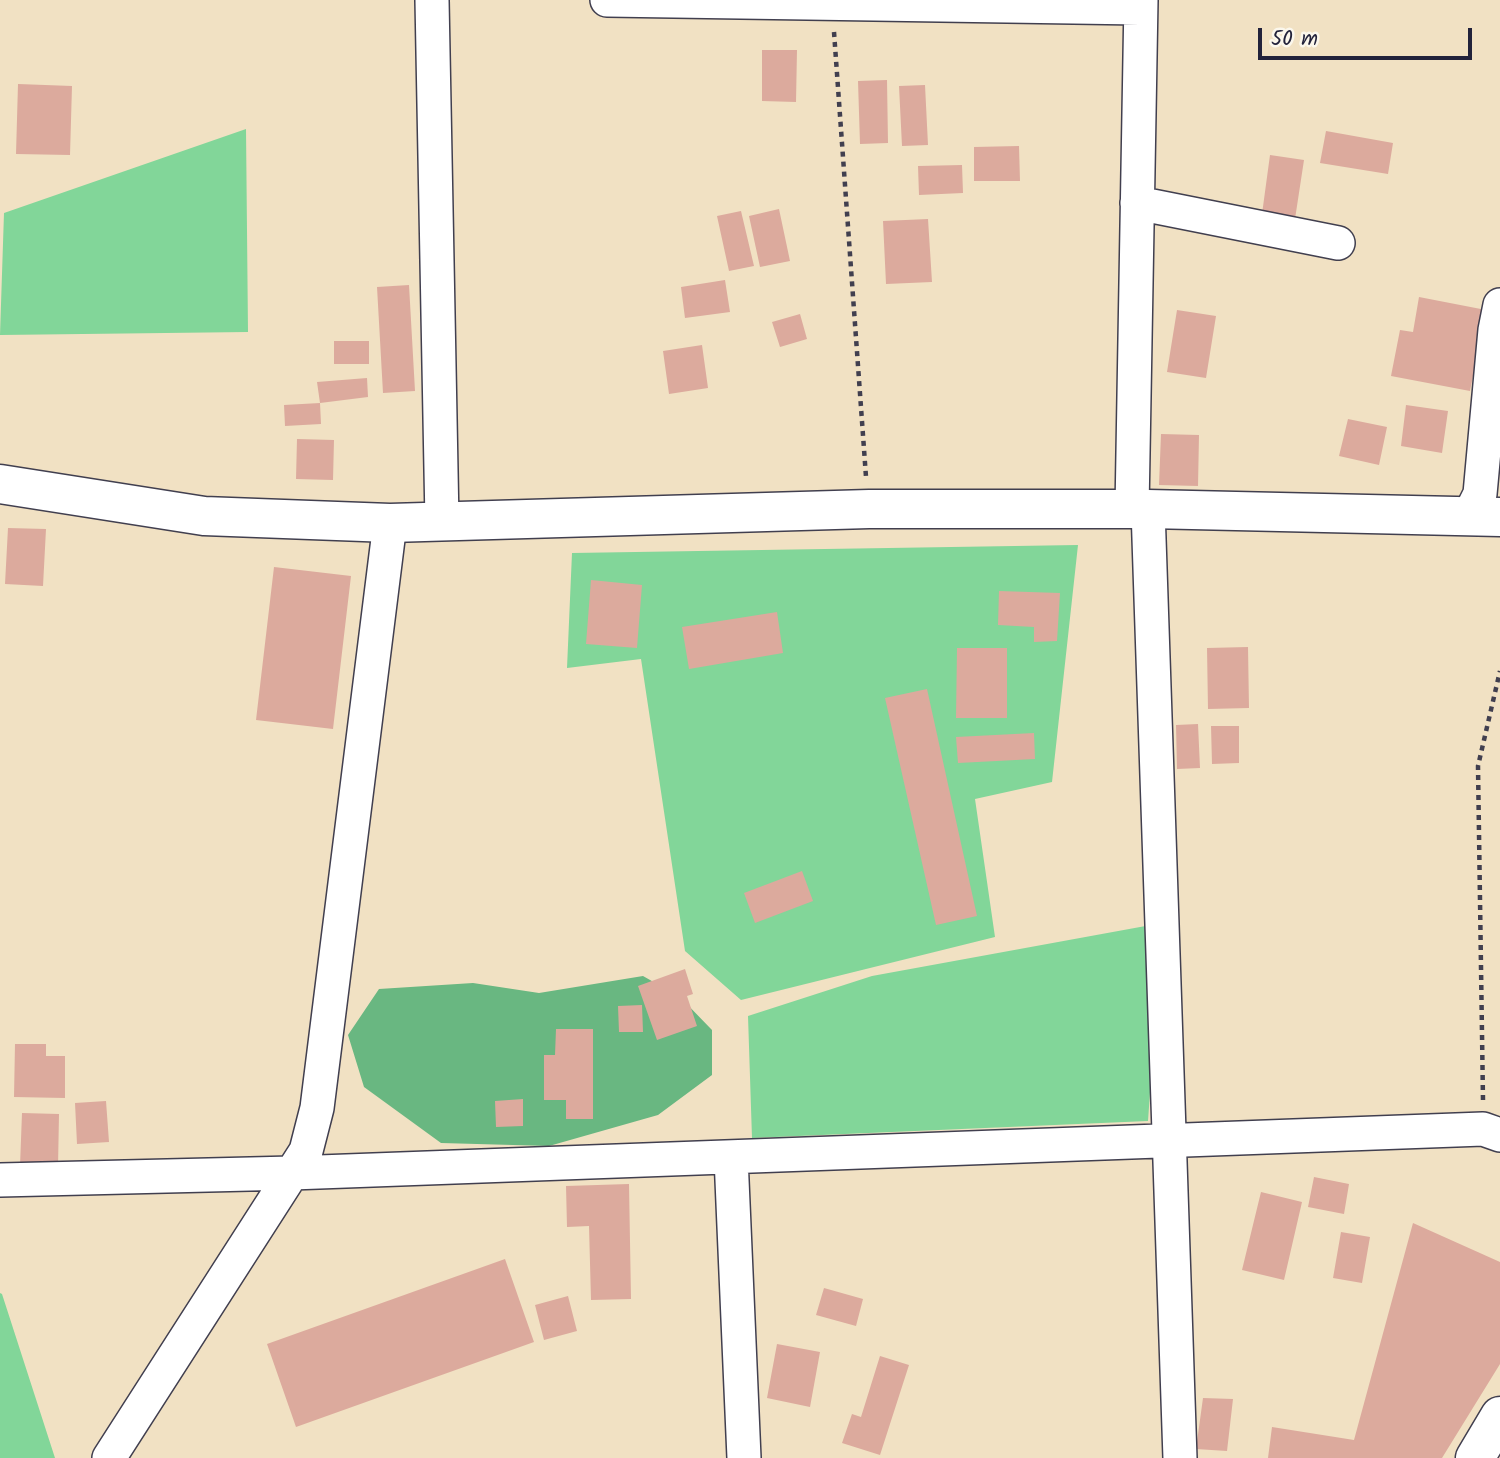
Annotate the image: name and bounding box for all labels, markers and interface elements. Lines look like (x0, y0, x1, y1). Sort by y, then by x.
scale bar (1262, 14, 1476, 58)
text: 50 m (1271, 23, 1318, 56)

